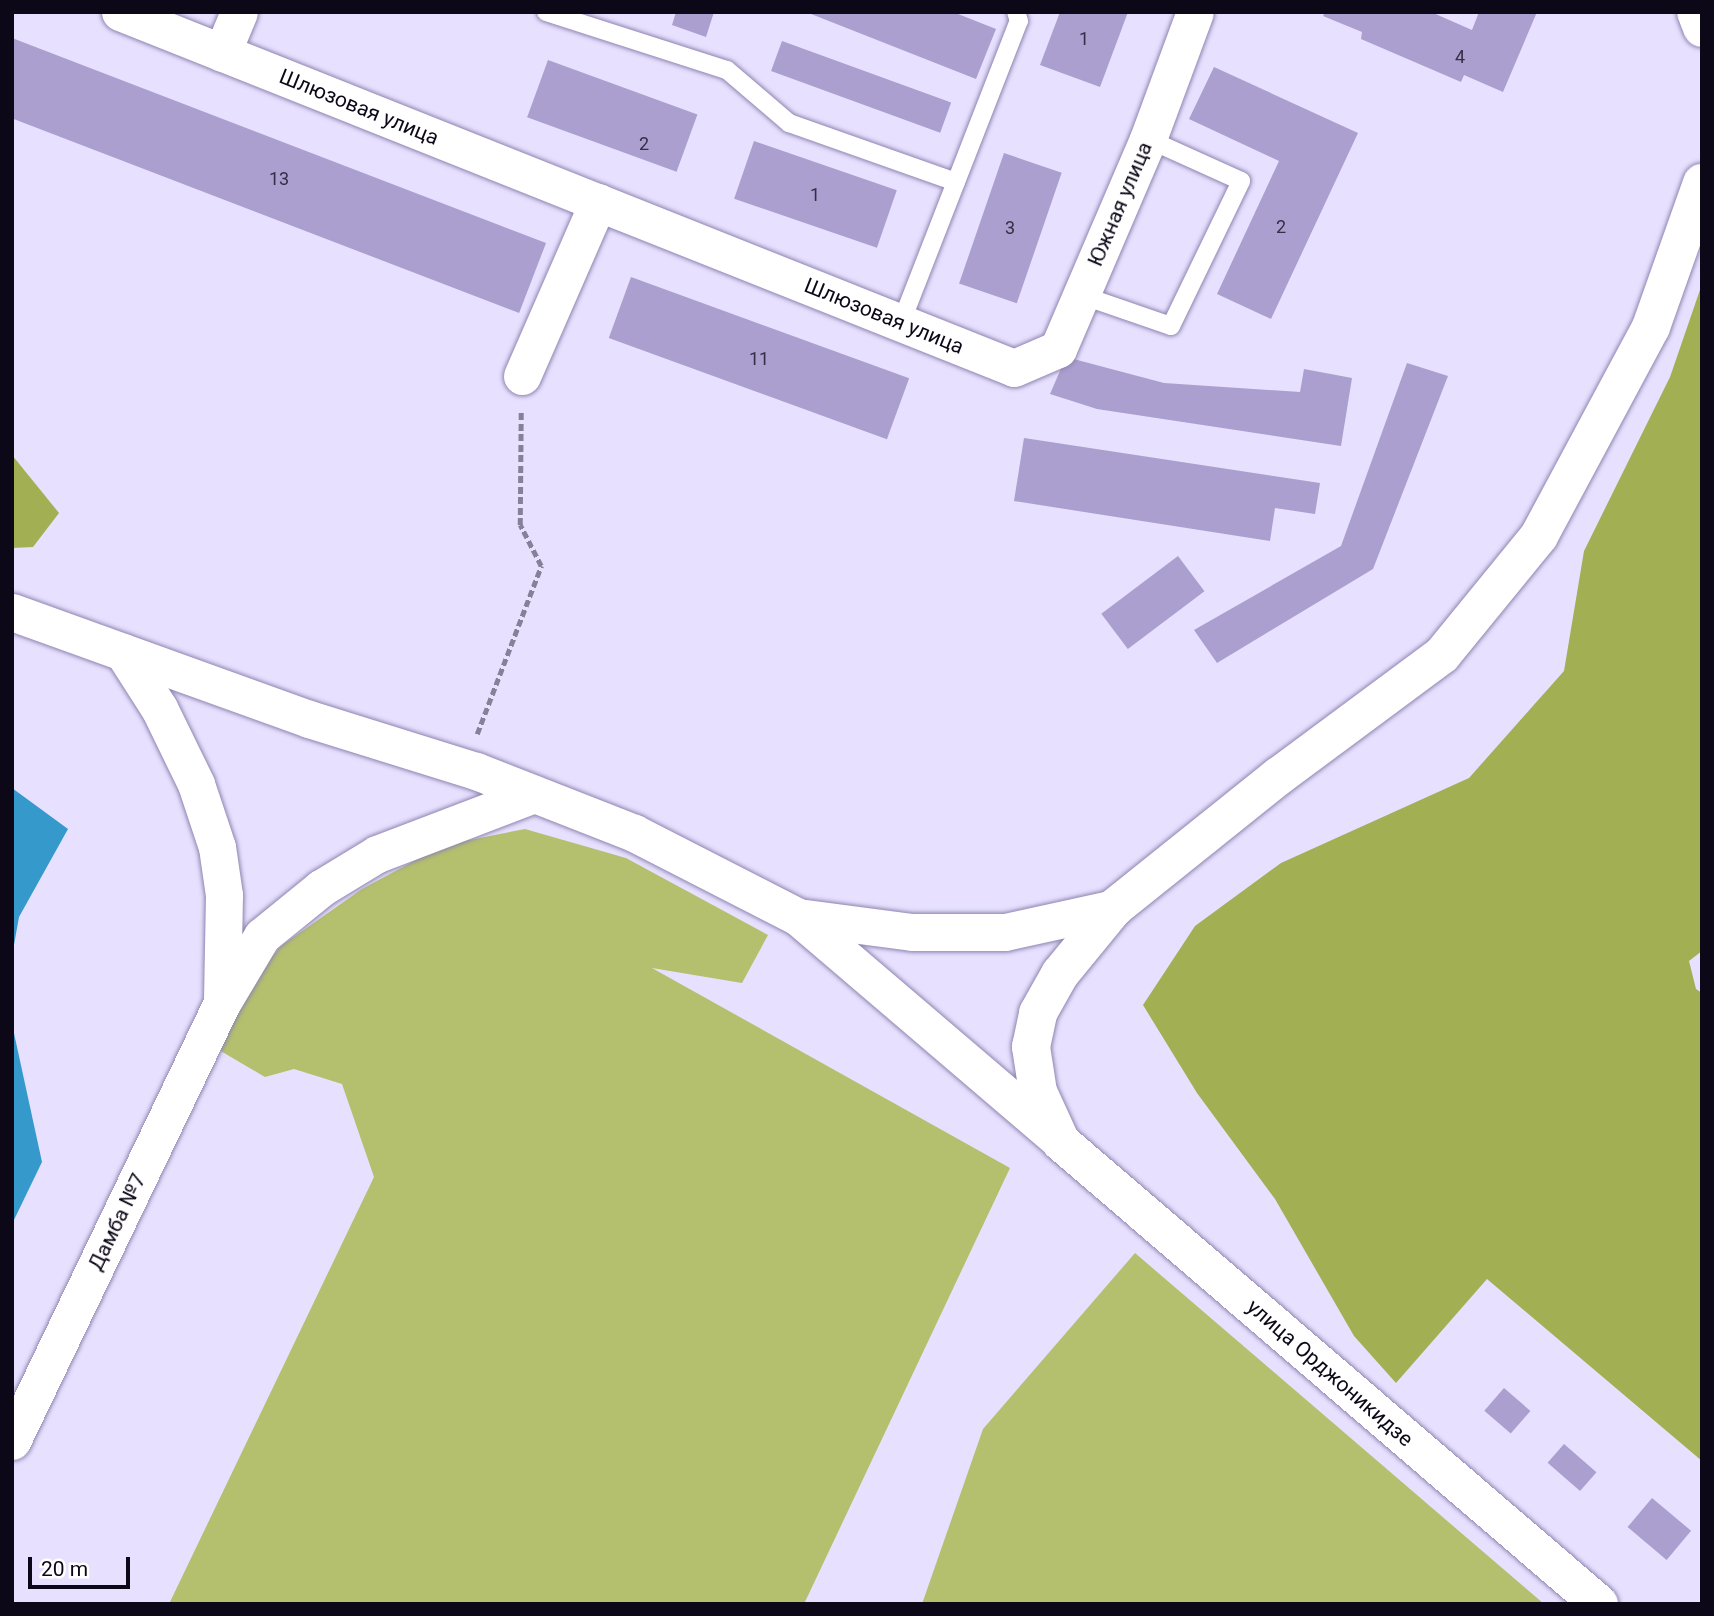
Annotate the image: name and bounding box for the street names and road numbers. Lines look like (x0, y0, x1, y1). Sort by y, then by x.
street label: Шлюзовая улица (276, 64, 442, 150)
street label: Южная улица (1082, 138, 1158, 270)
street label: Шлюзовая улица (801, 273, 967, 359)
street label: Дамба №7 (83, 1170, 151, 1274)
street label: улица Орджоникидзе (1242, 1294, 1418, 1452)

